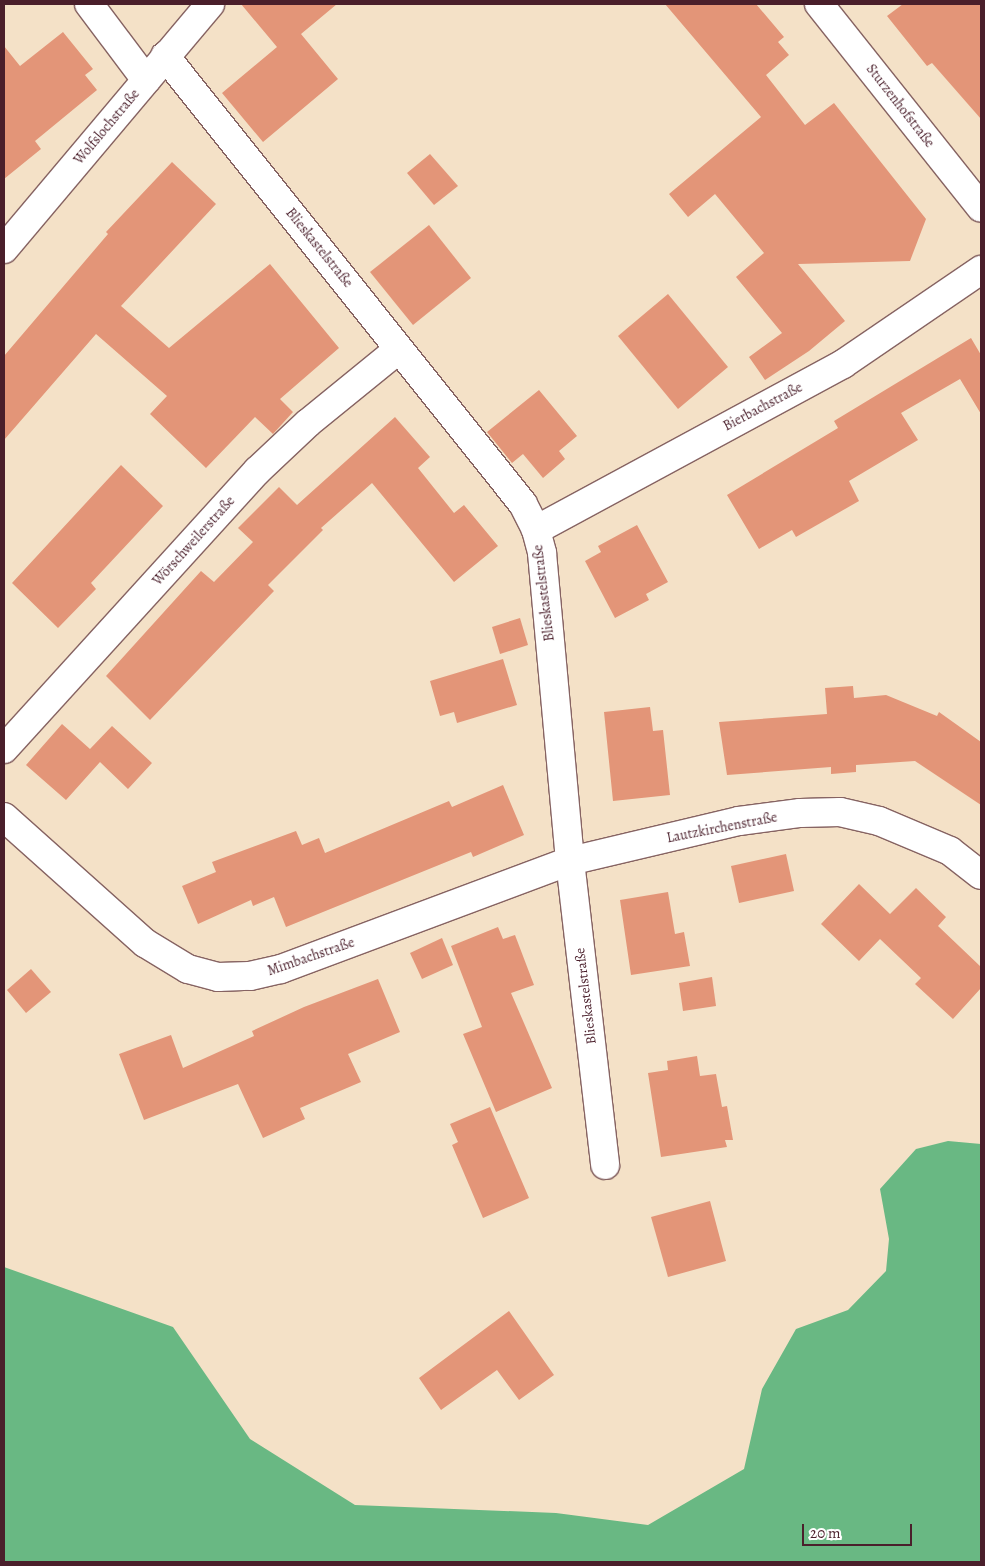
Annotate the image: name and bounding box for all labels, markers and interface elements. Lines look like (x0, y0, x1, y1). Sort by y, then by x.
street label: Sturzenhofstraße (862, 61, 938, 151)
street label: Wolfslochstraße (71, 86, 143, 168)
street label: Blieskastelstraße (282, 205, 356, 291)
street label: Bierbachstraße (720, 379, 806, 435)
street label: Wörschweilerstraße (149, 493, 239, 589)
street label: Blieskastelstraße (530, 544, 558, 642)
street label: Lautzkirchenstraße (665, 809, 779, 847)
street label: Mimbachstraße (265, 934, 357, 980)
street label: Blieskastelstraße (572, 947, 600, 1045)
scale bar (805, 1514, 915, 1546)
text: 20 m (810, 1523, 841, 1543)

